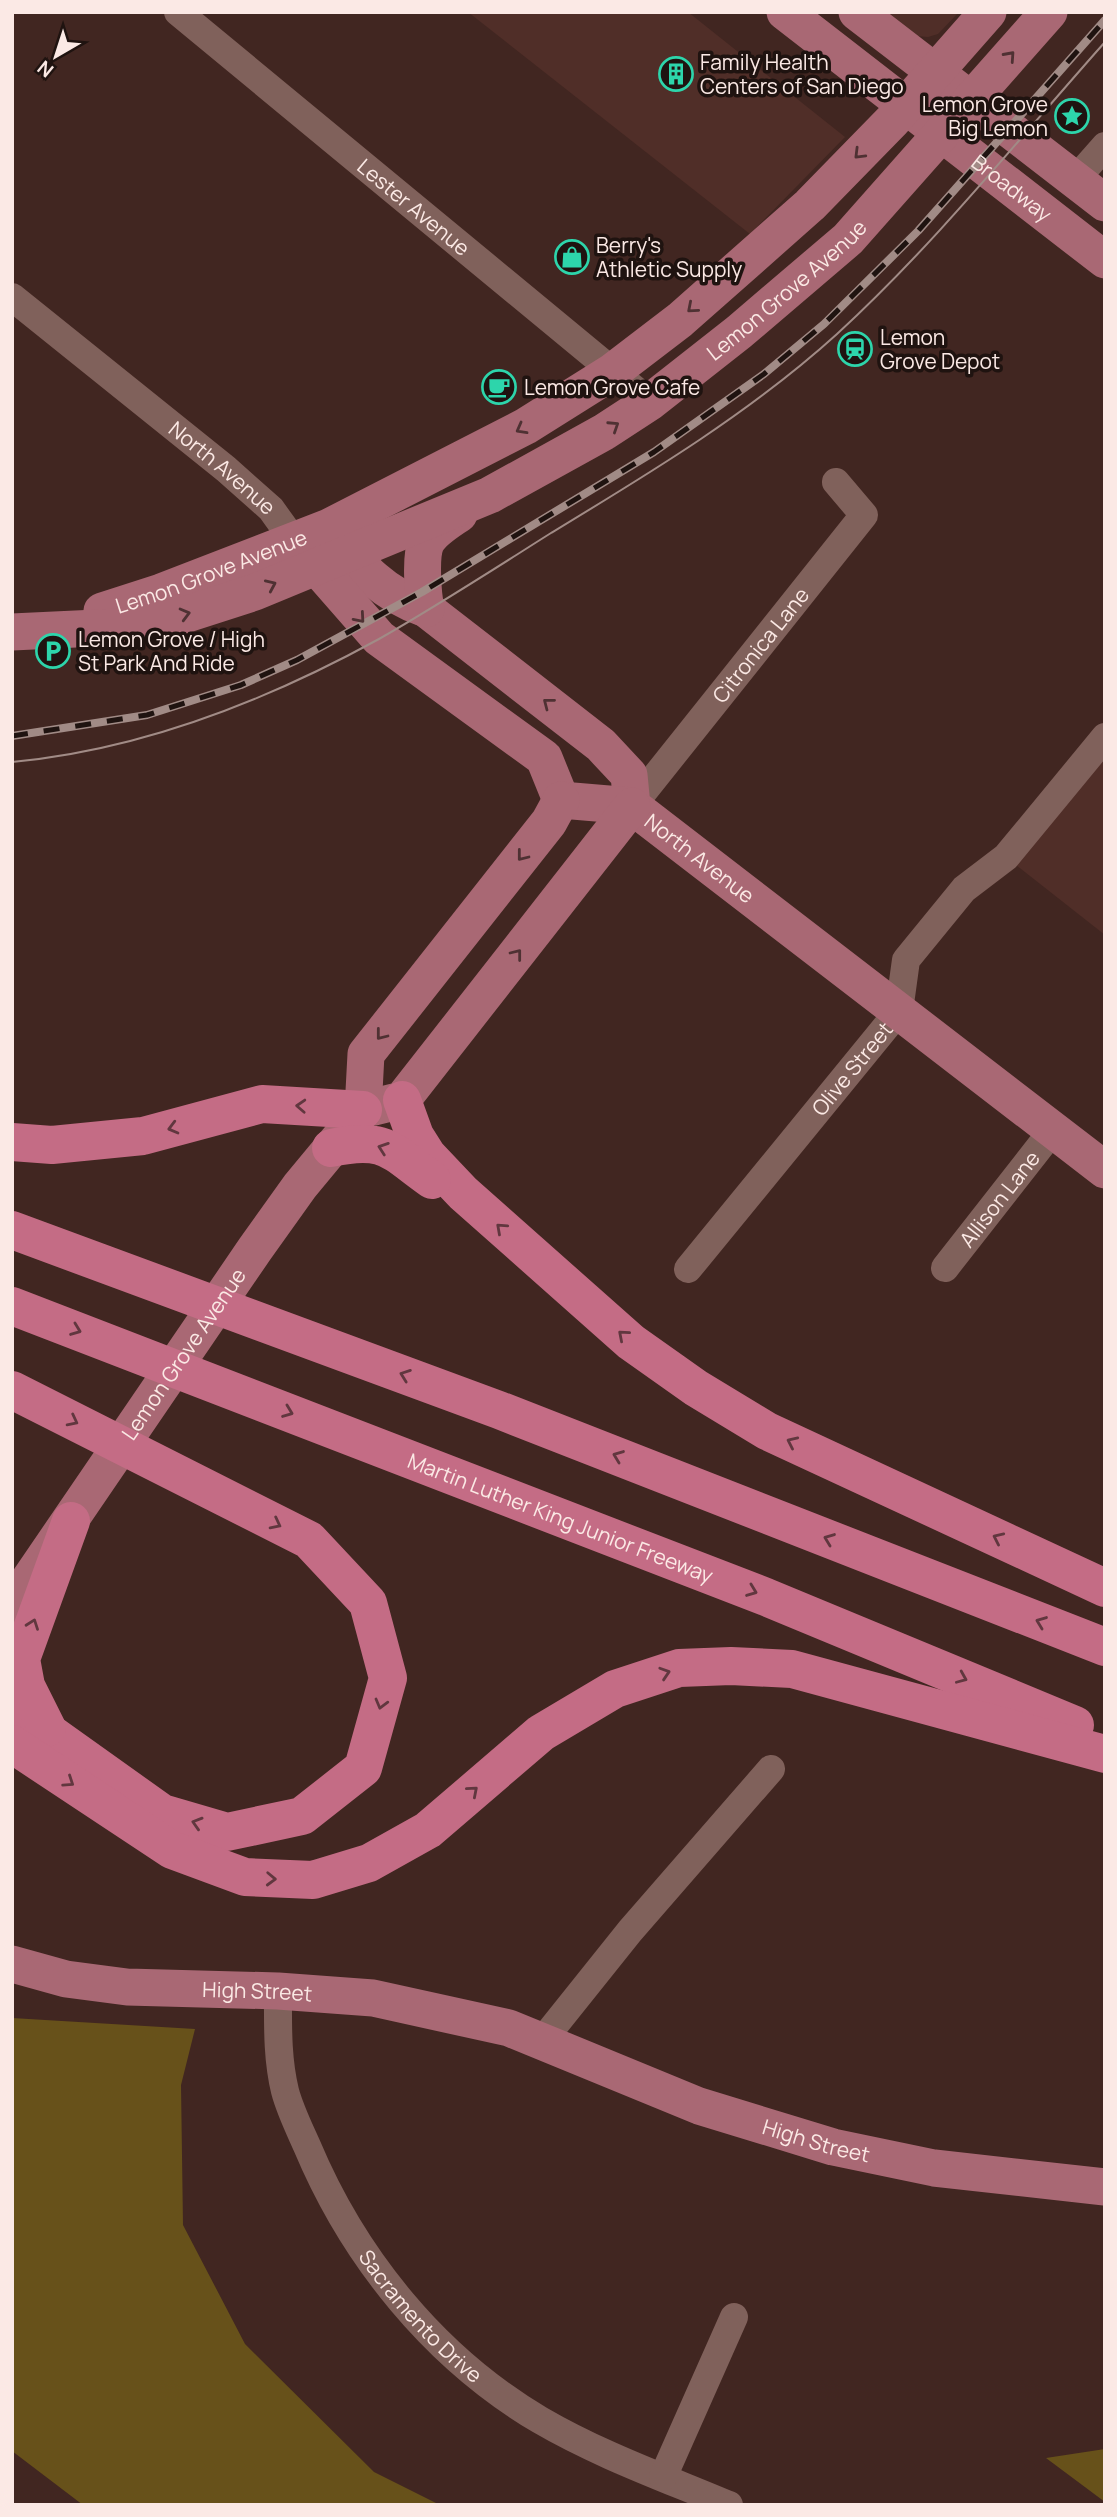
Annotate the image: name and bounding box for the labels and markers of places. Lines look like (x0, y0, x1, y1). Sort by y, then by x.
place label: Family Health Centers of San Diego (700, 48, 904, 100)
building icon: Family Health Centers of San Diego (657, 55, 695, 93)
place label: Lemon Grove Big Lemon (922, 90, 1048, 142)
place icon: Lemon Grove Big Lemon (1053, 97, 1091, 135)
place label: Berry's Athletic Supply (596, 231, 742, 283)
shop icon: Berry's Athletic Supply (553, 238, 591, 276)
place label: Lemon Grove Depot (880, 323, 1000, 375)
station icon: Lemon Grove Depot (836, 330, 874, 368)
cafe icon: Lemon Grove Cafe (480, 368, 518, 406)
place label: Lemon Grove Cafe (524, 373, 700, 401)
place label: Lemon Grove / High St Park And Ride (78, 625, 265, 677)
parking icon: Lemon Grove / High St Park And Ride (34, 632, 72, 670)

